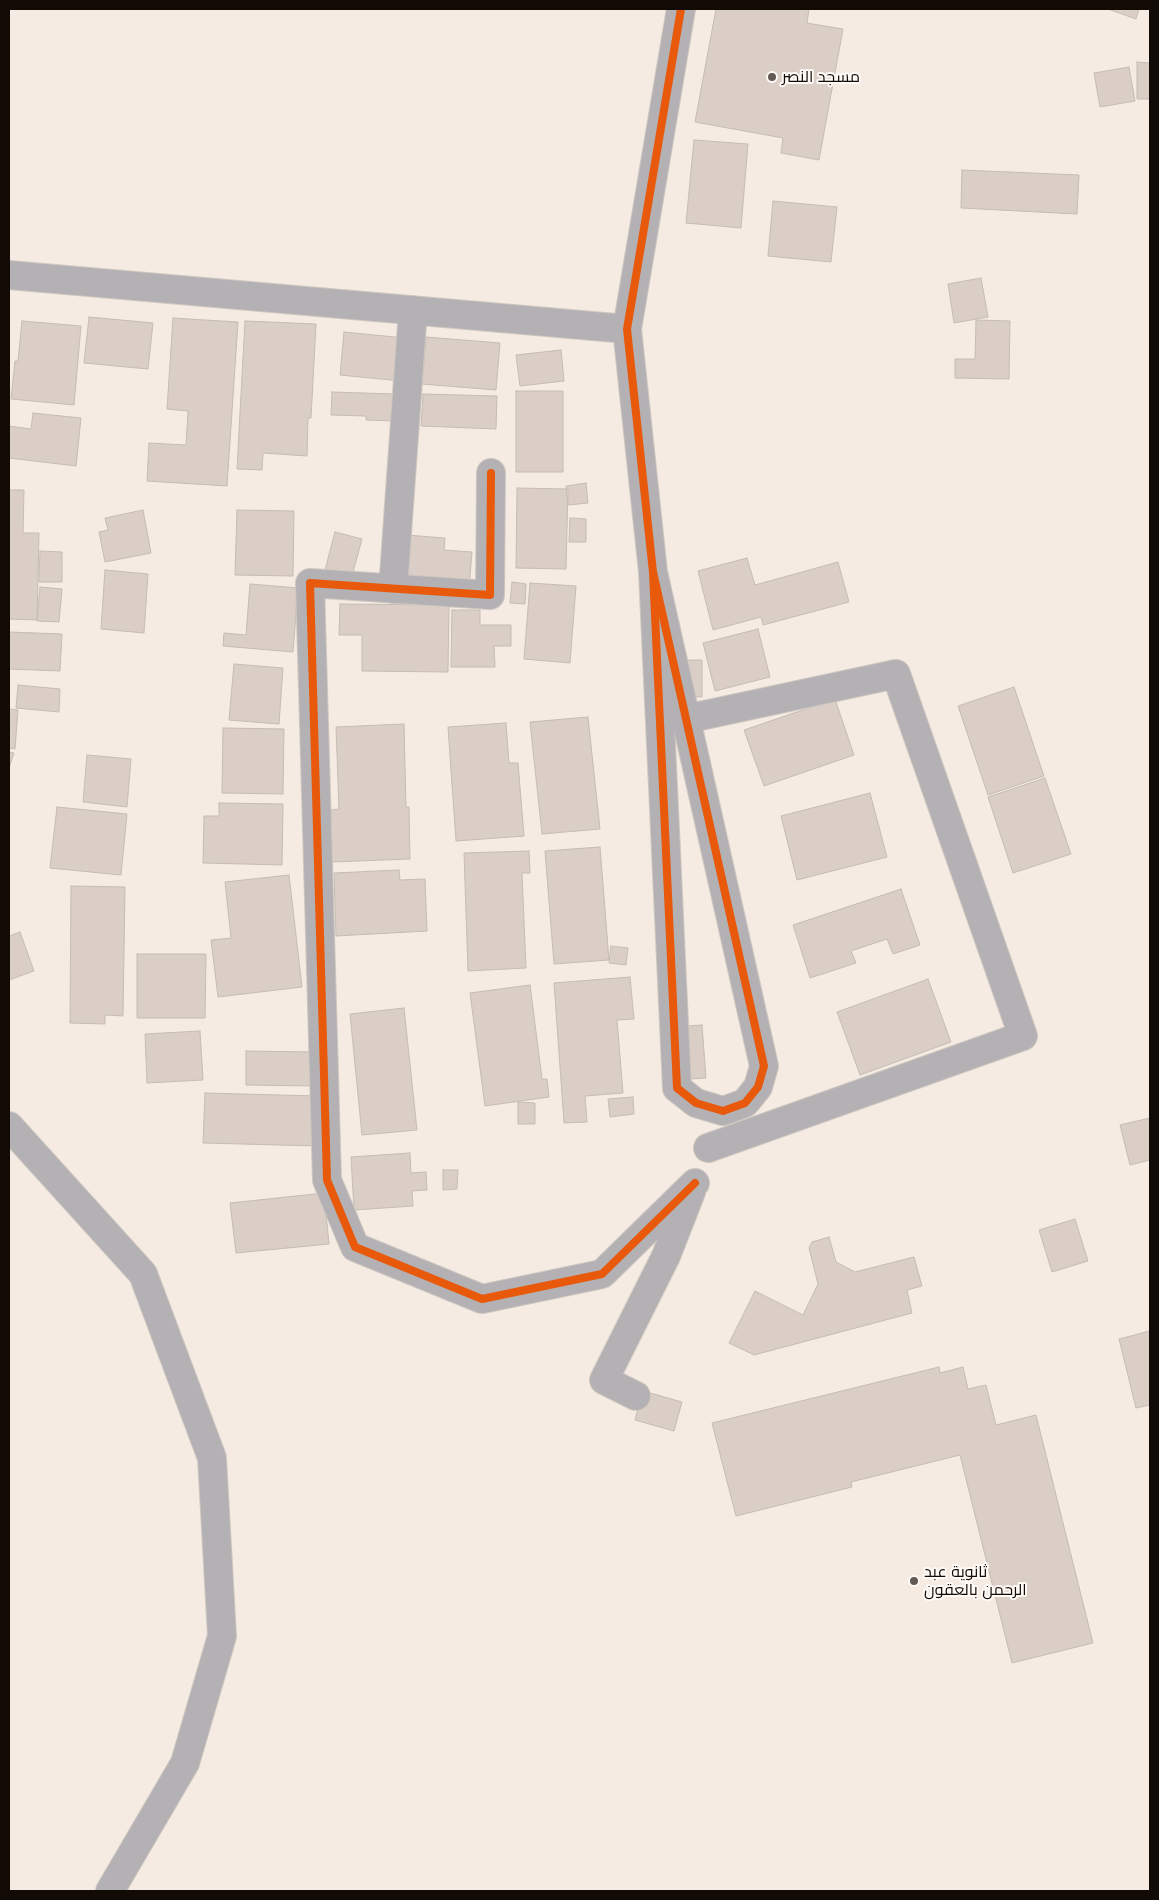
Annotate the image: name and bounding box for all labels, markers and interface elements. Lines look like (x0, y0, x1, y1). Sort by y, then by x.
place label: مسجد النصر (782, 67, 860, 87)
marker: مسجد النصر (766, 71, 778, 83)
place label: ثانوية عبد الرحمن بالعقون (924, 1562, 1027, 1600)
marker: ثانوية عبد الرحمن بالعقون (908, 1575, 920, 1587)

